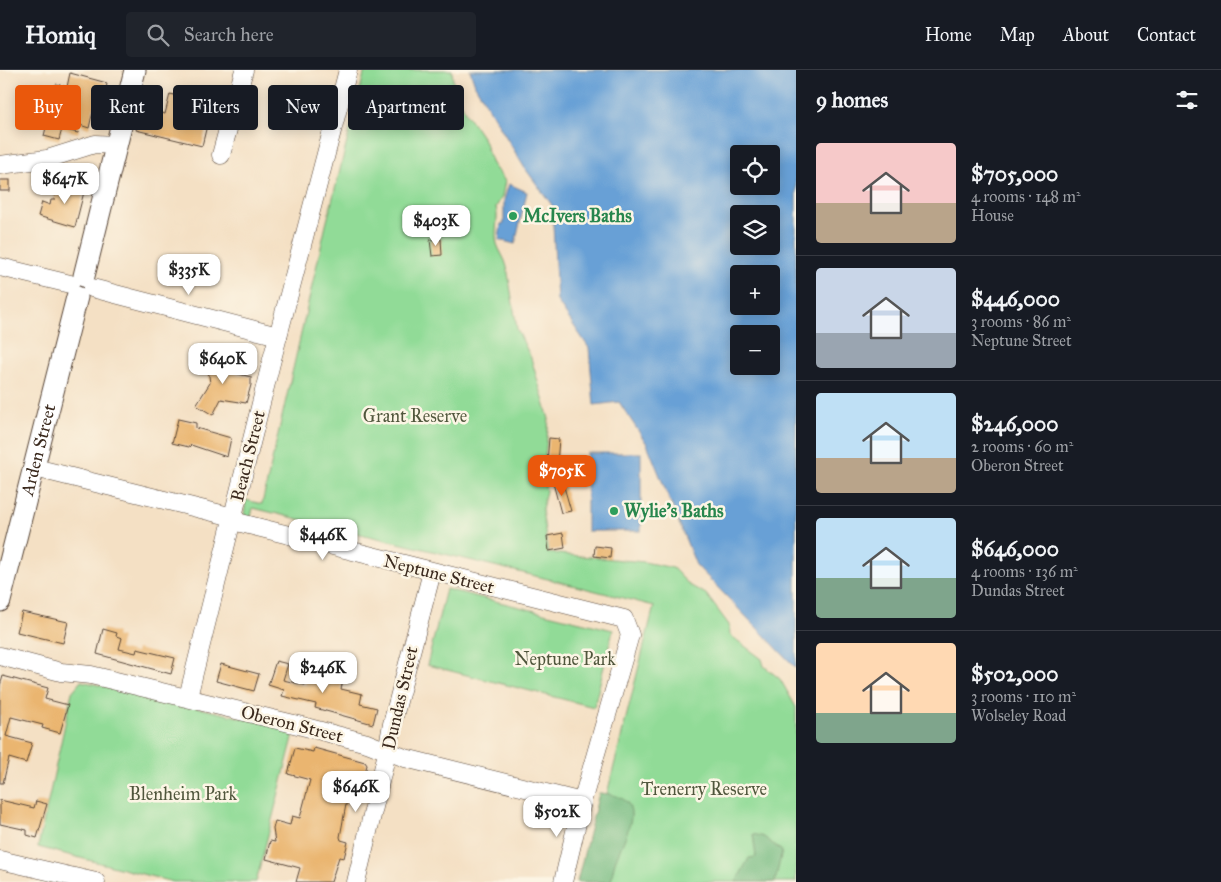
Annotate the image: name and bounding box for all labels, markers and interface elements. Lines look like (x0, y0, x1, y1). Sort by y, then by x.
search box (126, 12, 476, 57)
text: Homiq (25, 20, 96, 50)
icon: search (144, 21, 172, 49)
text: Search here (184, 23, 274, 46)
text: Home (925, 24, 972, 46)
text: Map (1000, 24, 1035, 46)
text: About (1063, 24, 1109, 46)
text: Contact (1137, 24, 1196, 46)
chip: Buy (15, 85, 81, 130)
chip: Rent (91, 85, 163, 130)
chip: Filters (173, 85, 258, 130)
chip: New (268, 85, 338, 130)
chip: Apartment (348, 85, 464, 130)
icon: filters (1173, 86, 1201, 114)
text: 9 homes (816, 87, 888, 113)
map controls (730, 145, 780, 375)
button: locate (730, 145, 780, 195)
text: $705,000 (971, 161, 1058, 187)
pin: $647K (30, 162, 100, 205)
icon: home (856, 163, 916, 223)
text: $647K (42, 169, 88, 188)
text: 4 rooms · 148 m² (971, 187, 1081, 206)
pin: $403K (401, 204, 471, 247)
place label: McIvers Baths (523, 205, 632, 227)
button: layers (730, 205, 780, 255)
text: House (971, 206, 1014, 225)
marker: McIvers Baths (507, 210, 519, 222)
text: $403K (413, 211, 459, 230)
pin: $335K (154, 254, 224, 296)
text: $335K (168, 260, 210, 279)
button: + (730, 265, 780, 315)
text: $446,000 (971, 286, 1060, 312)
icon: home (856, 288, 916, 348)
text: 3 rooms · 86 m² (971, 312, 1071, 331)
button: − (730, 325, 780, 375)
text: Neptune Street (971, 331, 1072, 350)
pin: $640K (188, 342, 258, 385)
text: $640K (199, 349, 247, 368)
street label: Arden Street (16, 401, 61, 499)
park label: Grant Reserve (363, 405, 467, 427)
street label: Beach Street (226, 408, 270, 504)
text: $246,000 (971, 411, 1059, 437)
icon: home (856, 413, 916, 473)
text: 2 rooms · 60 m² (971, 437, 1073, 456)
pin: $705K (527, 454, 597, 497)
text: Oberon Street (971, 456, 1064, 475)
text: $705K (539, 461, 585, 480)
place label: Wylie's Baths (624, 500, 724, 523)
marker: Wylie's Baths (608, 505, 620, 517)
pin: $446K (288, 518, 358, 561)
text: $446K (300, 525, 346, 544)
text: $646,000 (971, 536, 1059, 562)
icon: home (856, 538, 916, 598)
street label: Neptune Street (381, 550, 497, 599)
text: 4 rooms · 136 m² (971, 562, 1078, 581)
text: Dundas Street (971, 581, 1065, 600)
street label: Dundas Street (377, 644, 423, 752)
park label: Neptune Park (514, 648, 616, 670)
pin: $246K (288, 652, 358, 694)
text: $246K (300, 658, 346, 677)
text: $502,000 (971, 661, 1058, 687)
icon: home (856, 663, 916, 723)
text: 3 rooms · 110 m² (971, 687, 1076, 706)
street label: Oberon Street (239, 701, 346, 747)
text: Wolseley Road (971, 706, 1066, 725)
pin: $646K (321, 770, 391, 813)
text: $646K (333, 777, 379, 796)
park label: Trenerry Reserve (641, 778, 767, 800)
park label: Blenheim Park (129, 783, 238, 805)
pin: $502K (522, 796, 592, 838)
text: $502K (534, 802, 580, 821)

